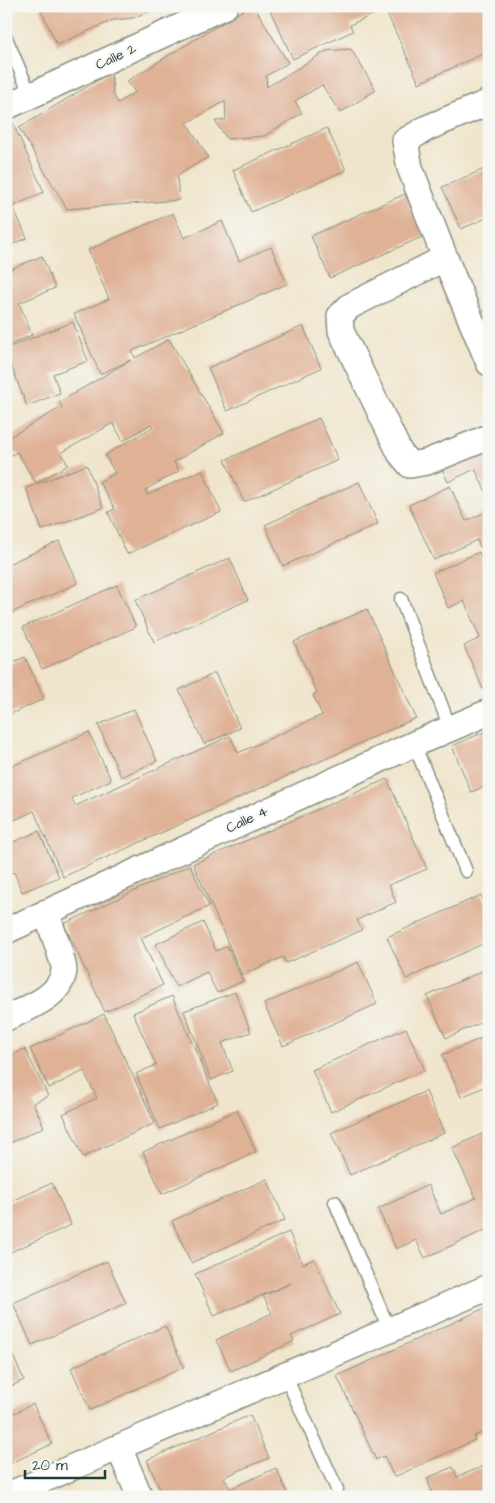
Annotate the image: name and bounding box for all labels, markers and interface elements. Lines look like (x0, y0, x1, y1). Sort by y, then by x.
street label: Calle 2 (92, 39, 140, 75)
street label: Calle 4 (223, 801, 272, 838)
scale bar (25, 1448, 105, 1480)
text: 20 m (32, 1455, 68, 1476)

